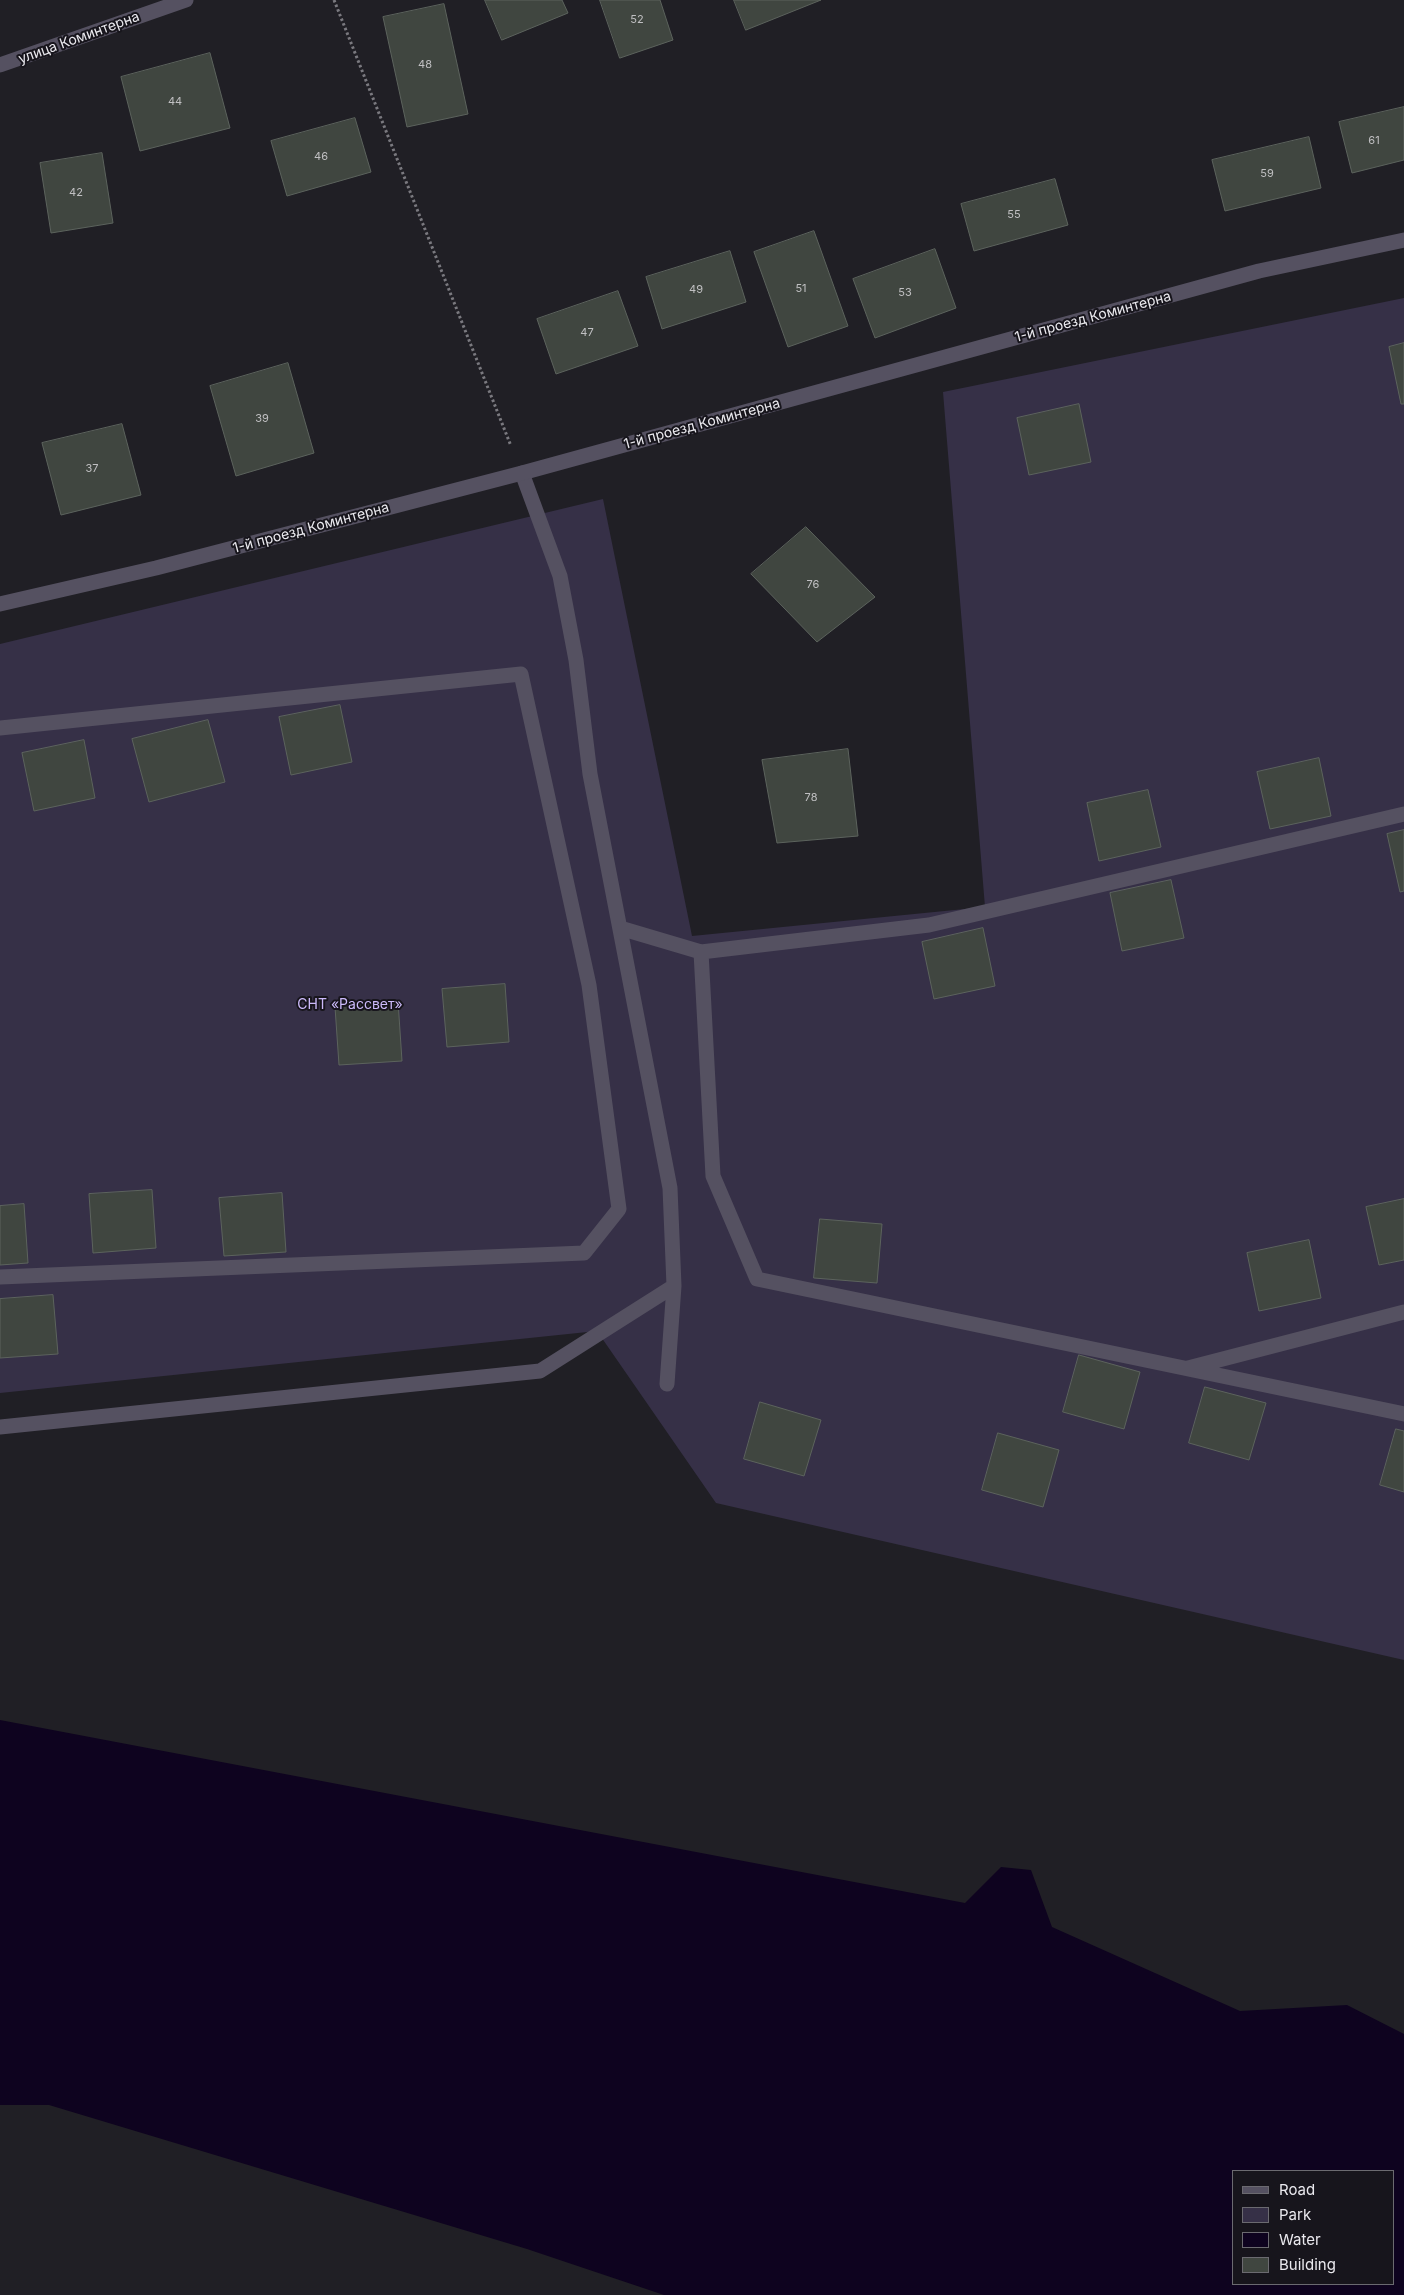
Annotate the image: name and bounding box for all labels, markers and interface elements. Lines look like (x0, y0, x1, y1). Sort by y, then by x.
street label: улица Коминтерна (16, 8, 142, 68)
house number: 52 (630, 13, 644, 27)
house number: 48 (418, 58, 432, 72)
house number: 44 (168, 95, 182, 109)
house number: 61 (1368, 134, 1380, 148)
house number: 46 (314, 150, 328, 164)
house number: 59 (1260, 167, 1274, 181)
house number: 42 (69, 186, 83, 200)
house number: 55 (1007, 208, 1021, 222)
house number: 51 (795, 282, 807, 296)
house number: 49 (689, 283, 703, 297)
house number: 53 (898, 286, 912, 300)
street label: 1-й проезд Коминтерна (1013, 288, 1173, 346)
house number: 47 (580, 326, 594, 340)
street label: 1-й проезд Коминтерна (622, 395, 782, 453)
house number: 39 (255, 412, 269, 426)
house number: 37 (85, 462, 99, 476)
street label: 1-й проезд Коминтерна (231, 499, 391, 557)
house number: 76 (807, 578, 819, 592)
house number: 78 (805, 791, 817, 805)
park label: СНТ «Рассвет» (297, 997, 403, 1013)
legend (1232, 2170, 1394, 2285)
text: Road (1279, 2180, 1315, 2199)
text: Park (1279, 2205, 1311, 2224)
text: Water (1279, 2230, 1321, 2249)
text: Building (1279, 2255, 1336, 2274)

